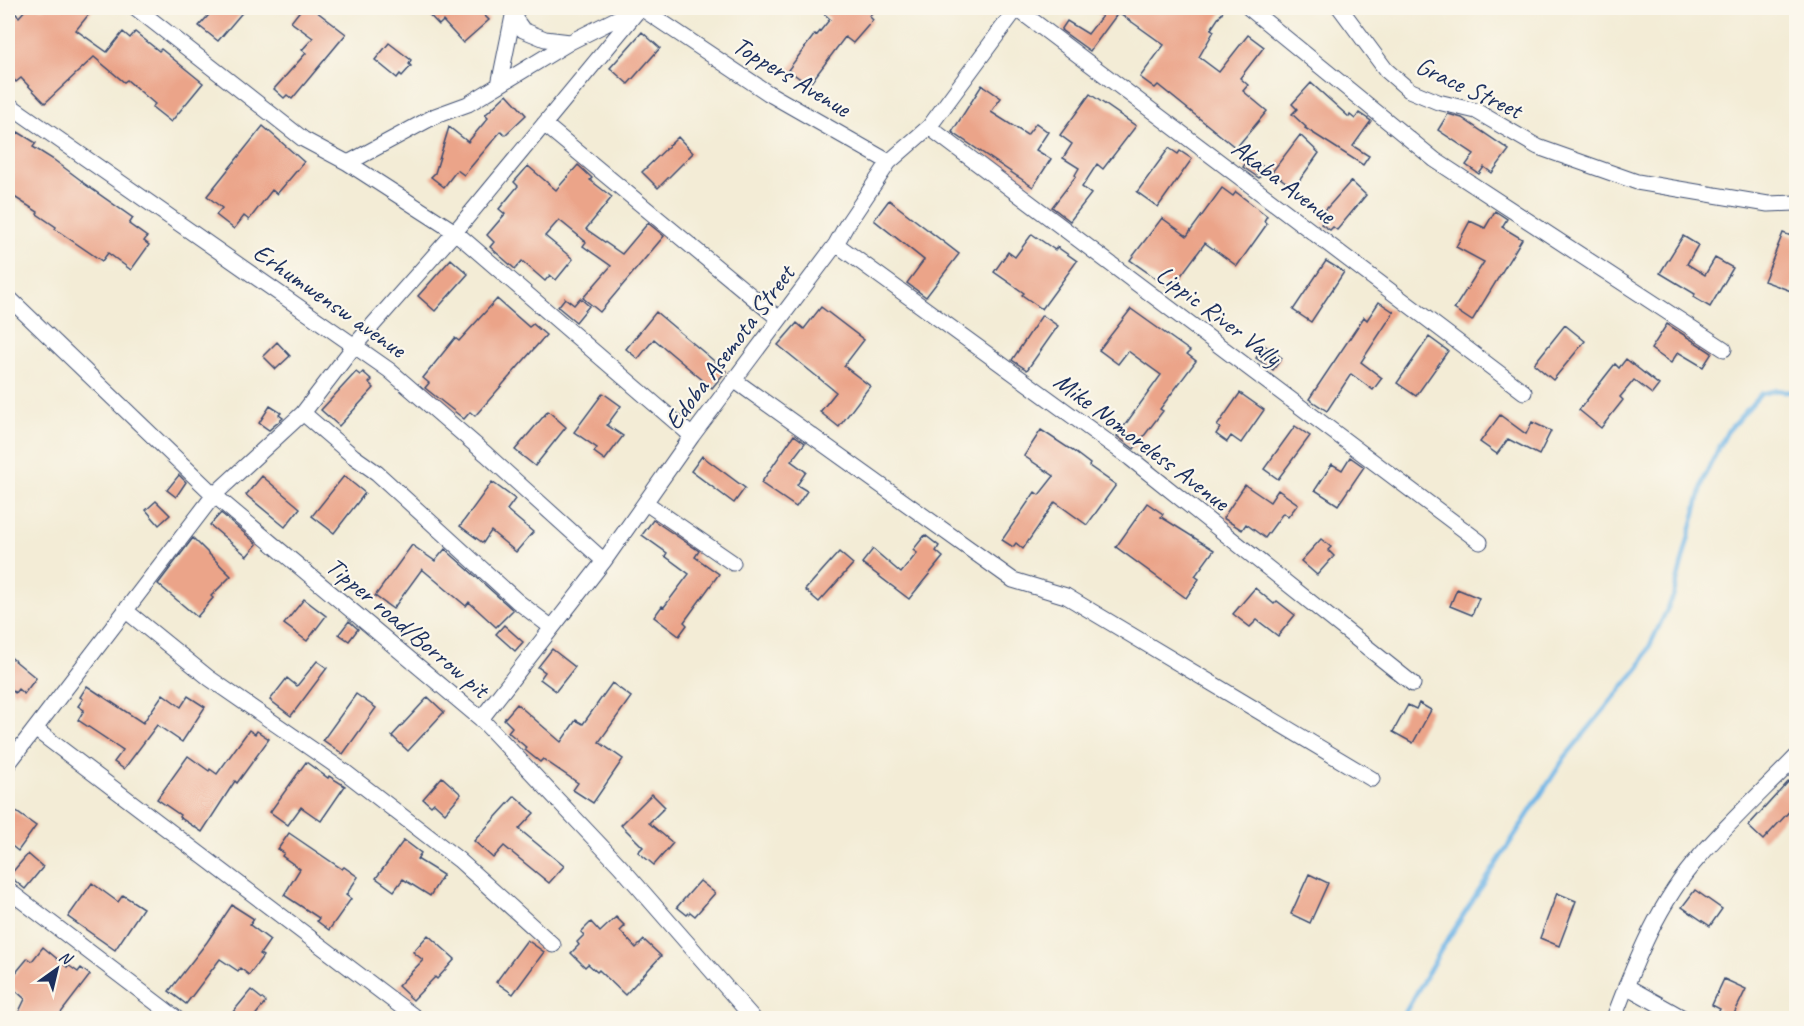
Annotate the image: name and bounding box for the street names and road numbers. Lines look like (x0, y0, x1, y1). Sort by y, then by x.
street label: Toppers Avenue (727, 28, 858, 125)
street label: Grace Street (1411, 49, 1529, 127)
street label: Akaba Avenue (1225, 132, 1343, 232)
street label: Erhumwensw avenue (247, 236, 414, 366)
street label: Edoba Asemota Street (657, 257, 803, 436)
street label: Lippic River Vally (1150, 258, 1289, 374)
street label: Mike Nomoreless Avenue (1047, 365, 1237, 519)
street label: Tipper road/Borrow pit (319, 550, 498, 707)

